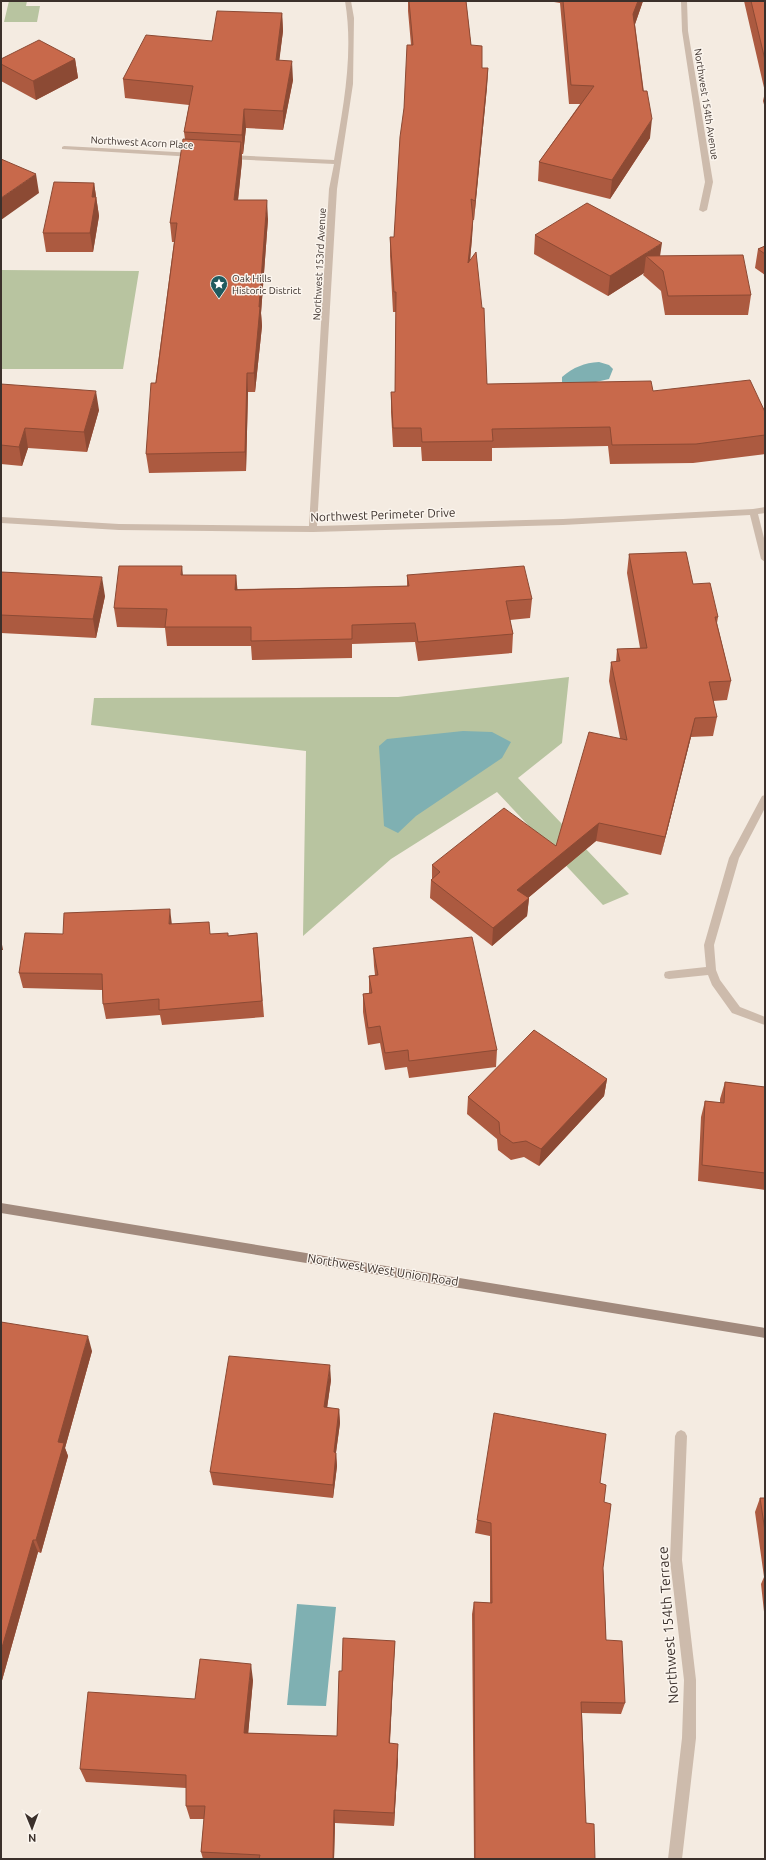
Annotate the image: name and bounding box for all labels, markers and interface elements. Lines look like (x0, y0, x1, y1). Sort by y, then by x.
street label: Northwest 154th Avenue (692, 48, 721, 161)
street label: Northwest Acorn Place (90, 134, 194, 151)
street label: Northwest 153rd Avenue (311, 207, 328, 321)
place label: Oak Hills Historic District (232, 273, 301, 296)
place icon: Oak Hills Historic District (209, 274, 229, 299)
street label: Northwest Perimeter Drive (310, 505, 456, 524)
street label: Northwest West Union Road (307, 1251, 460, 1288)
street label: Northwest 154th Terrace (655, 1546, 681, 1704)
north arrow (12, 1808, 52, 1848)
text: N (28, 1832, 36, 1844)

